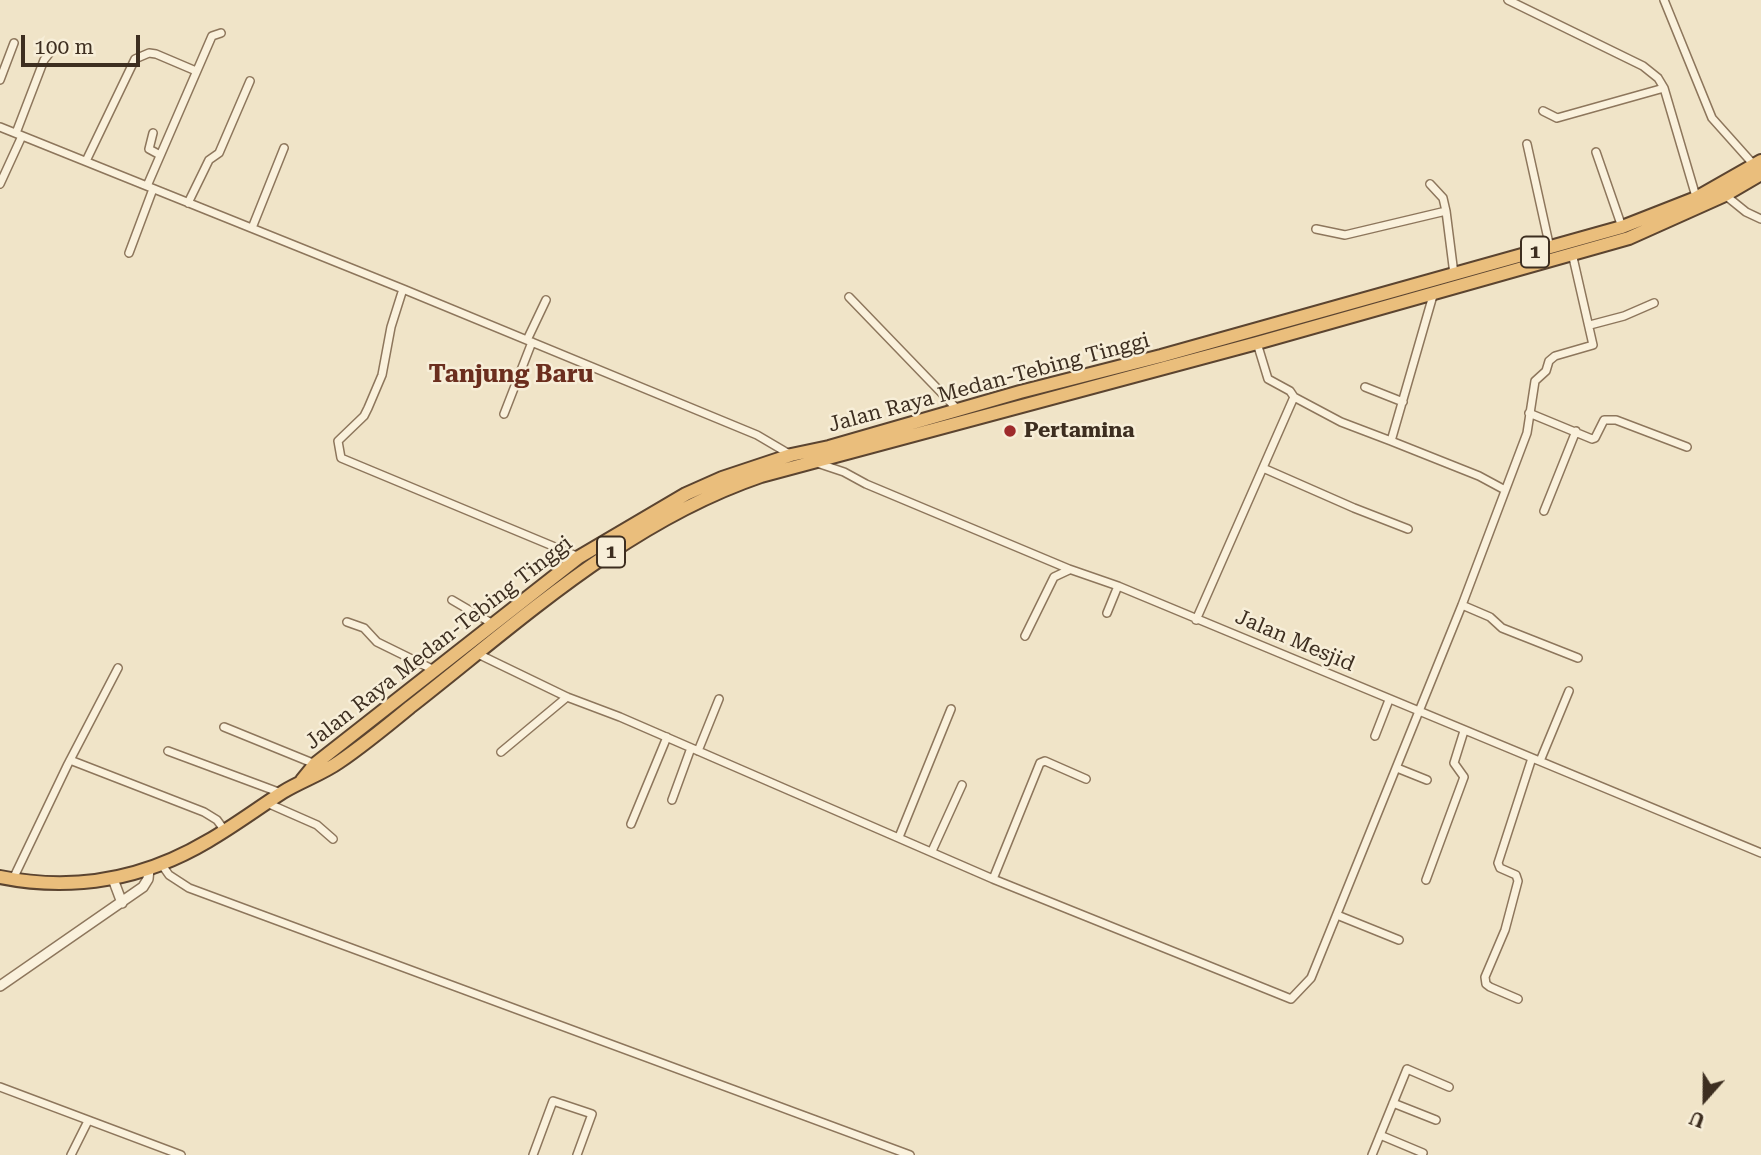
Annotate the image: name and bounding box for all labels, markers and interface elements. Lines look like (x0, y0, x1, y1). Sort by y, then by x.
scale bar (24, 21, 144, 65)
text: 100 m (34, 35, 94, 59)
road number: 1 (1521, 236, 1549, 268)
street label: Jalan Raya Medan-Tebing Tinggi (826, 328, 1152, 438)
district label: Tanjung Baru (429, 361, 593, 389)
place label: Pertamina (1024, 418, 1135, 444)
marker: Pertamina (1002, 423, 1018, 439)
street label: Jalan Raya Medan-Tebing Tinggi (301, 531, 577, 755)
road number: 1 (597, 537, 625, 568)
street label: Jalan Mesjid (1232, 605, 1358, 677)
north arrow (1670, 1064, 1740, 1134)
text: U (1686, 1106, 1708, 1132)

